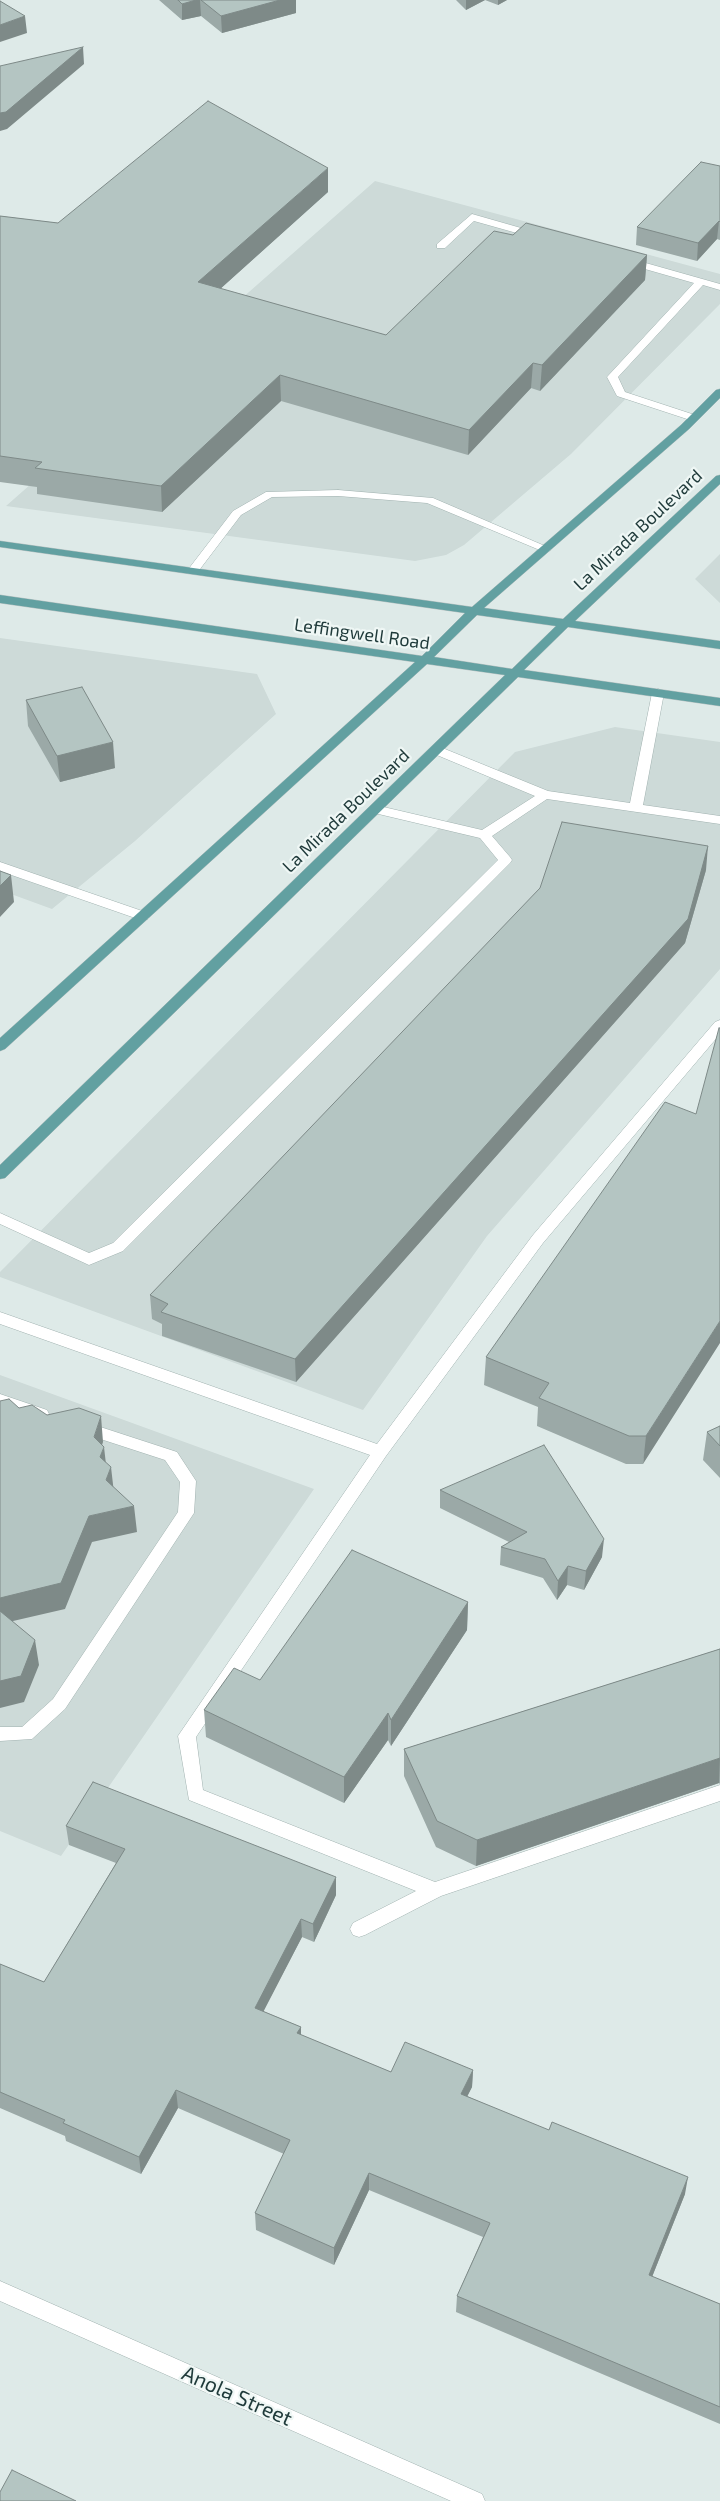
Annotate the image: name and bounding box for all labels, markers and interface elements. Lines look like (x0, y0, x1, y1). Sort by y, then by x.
street label: La Mirada Boulevard (569, 465, 707, 595)
street label: Leffingwell Road (293, 614, 431, 654)
street label: La Mirada Boulevard (278, 745, 414, 877)
street label: Anola Street (178, 2360, 296, 2432)

